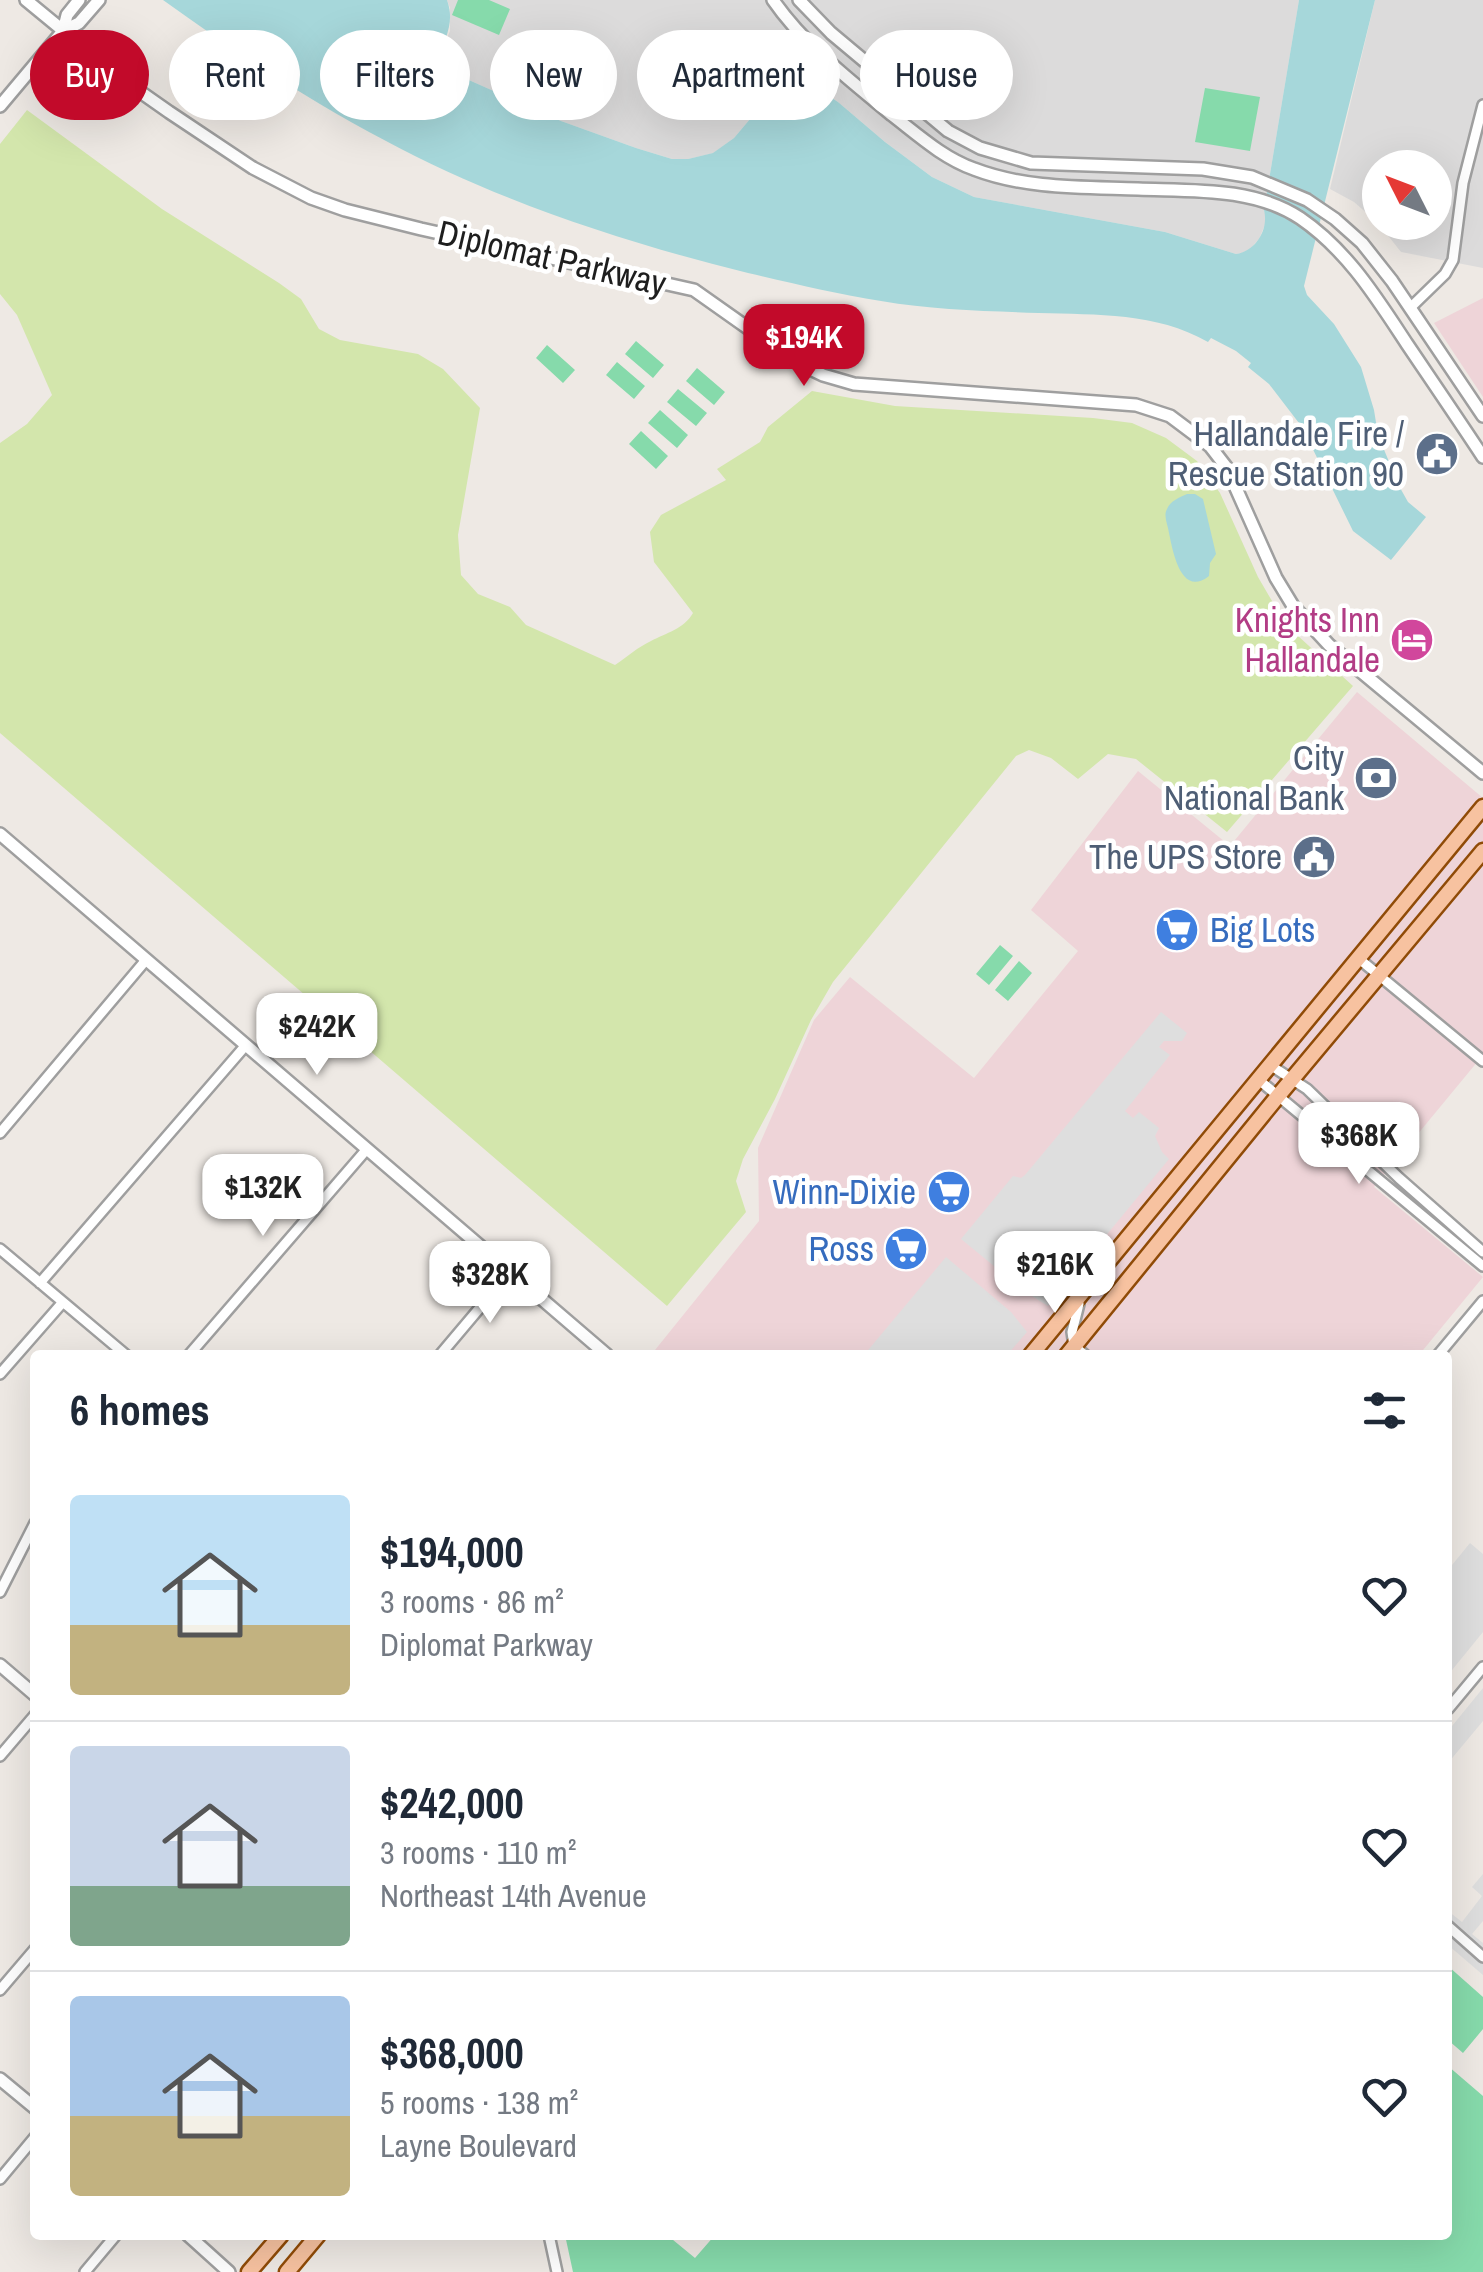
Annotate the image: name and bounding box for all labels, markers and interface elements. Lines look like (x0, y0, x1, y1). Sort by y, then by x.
chip: Buy (30, 30, 149, 120)
chip: Rent (169, 30, 300, 120)
chip: Filters (320, 30, 470, 120)
chip: New (490, 30, 617, 120)
chip: Apartment (637, 30, 840, 120)
chip: House (860, 30, 1013, 120)
north arrow (1362, 150, 1452, 240)
map controls (1362, 150, 1452, 240)
street label: Diplomat Parkway (433, 208, 671, 307)
pin: $194K (734, 304, 874, 389)
text: $194K (765, 315, 843, 358)
place label: Hallandale Fire / Rescue Station 90 (1168, 410, 1404, 497)
public building icon: Hallandale Fire / Rescue Station 90 (1414, 431, 1460, 477)
place label: Knights Inn Hallandale (1235, 596, 1380, 683)
hotel icon: Knights Inn Hallandale (1389, 617, 1435, 663)
place label: City National Bank (1164, 734, 1345, 821)
bank icon: City National Bank (1353, 755, 1399, 801)
place label: The UPS Store (1089, 833, 1282, 880)
public building icon: The UPS Store (1291, 834, 1337, 880)
place label: Big Lots (1210, 906, 1315, 953)
supermarket icon: Big Lots (1154, 907, 1200, 953)
pin: $242K (247, 993, 387, 1078)
text: $242K (278, 1004, 356, 1047)
pin: $368K (1289, 1102, 1429, 1187)
text: $368K (1320, 1113, 1398, 1156)
pin: $132K (193, 1154, 333, 1239)
text: $132K (224, 1165, 302, 1208)
place label: Winn-Dixie (772, 1168, 916, 1215)
supermarket icon: Winn-Dixie (926, 1169, 972, 1215)
place label: Ross (809, 1225, 874, 1272)
supermarket icon: Ross (883, 1226, 929, 1272)
pin: $216K (985, 1231, 1125, 1316)
pin: $328K (420, 1241, 560, 1326)
text: $216K (1016, 1242, 1094, 1285)
text: $328K (451, 1252, 529, 1295)
text: 6 homes (70, 1382, 210, 1438)
icon: filters (1357, 1383, 1412, 1438)
text: $194,000 (380, 1524, 524, 1580)
icon: home (150, 1535, 270, 1655)
icon: heart (1357, 1568, 1412, 1623)
text: 3 rooms · 86 m² (380, 1580, 564, 1623)
text: Diplomat Parkway (380, 1623, 593, 1666)
text: $242,000 (380, 1775, 524, 1831)
icon: home (150, 1786, 270, 1906)
icon: heart (1357, 1819, 1412, 1874)
text: 3 rooms · 110 m² (380, 1831, 576, 1874)
text: Northeast 14th Avenue (380, 1874, 647, 1917)
text: $368,000 (380, 2025, 524, 2081)
icon: home (150, 2036, 270, 2156)
icon: heart (1357, 2069, 1412, 2124)
text: 5 rooms · 138 m² (380, 2081, 578, 2124)
text: Layne Boulevard (380, 2124, 577, 2167)

